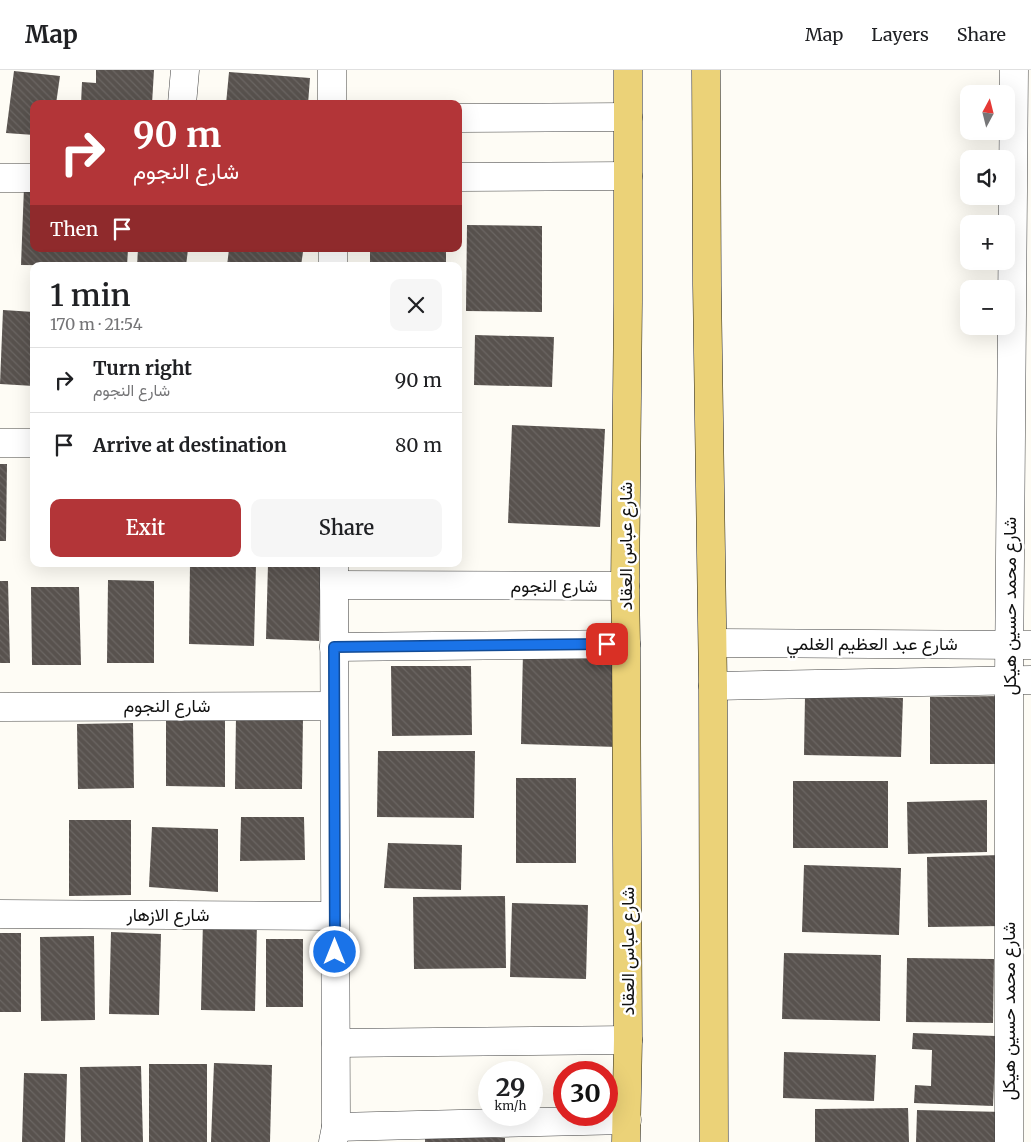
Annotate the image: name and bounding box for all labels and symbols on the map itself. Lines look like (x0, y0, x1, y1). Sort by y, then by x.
north arrow (960, 85, 1015, 140)
street label: شارع عباس العقاد (614, 482, 638, 610)
street label: شارع محمد حسين هيكل (998, 517, 1022, 695)
street label: شارع النجوم (511, 574, 597, 598)
pin (586, 623, 628, 665)
street label: شارع عبد العظيم الغلمي (786, 632, 958, 659)
street label: شارع النجوم (124, 694, 210, 718)
street label: شارع عباس العقاد (616, 887, 640, 1015)
street label: شارع الازهار (125, 903, 210, 927)
street label: شارع محمد حسين هيكل (997, 922, 1021, 1100)
position arrow (308, 925, 360, 977)
speed limit sign: 30 (553, 1061, 618, 1126)

